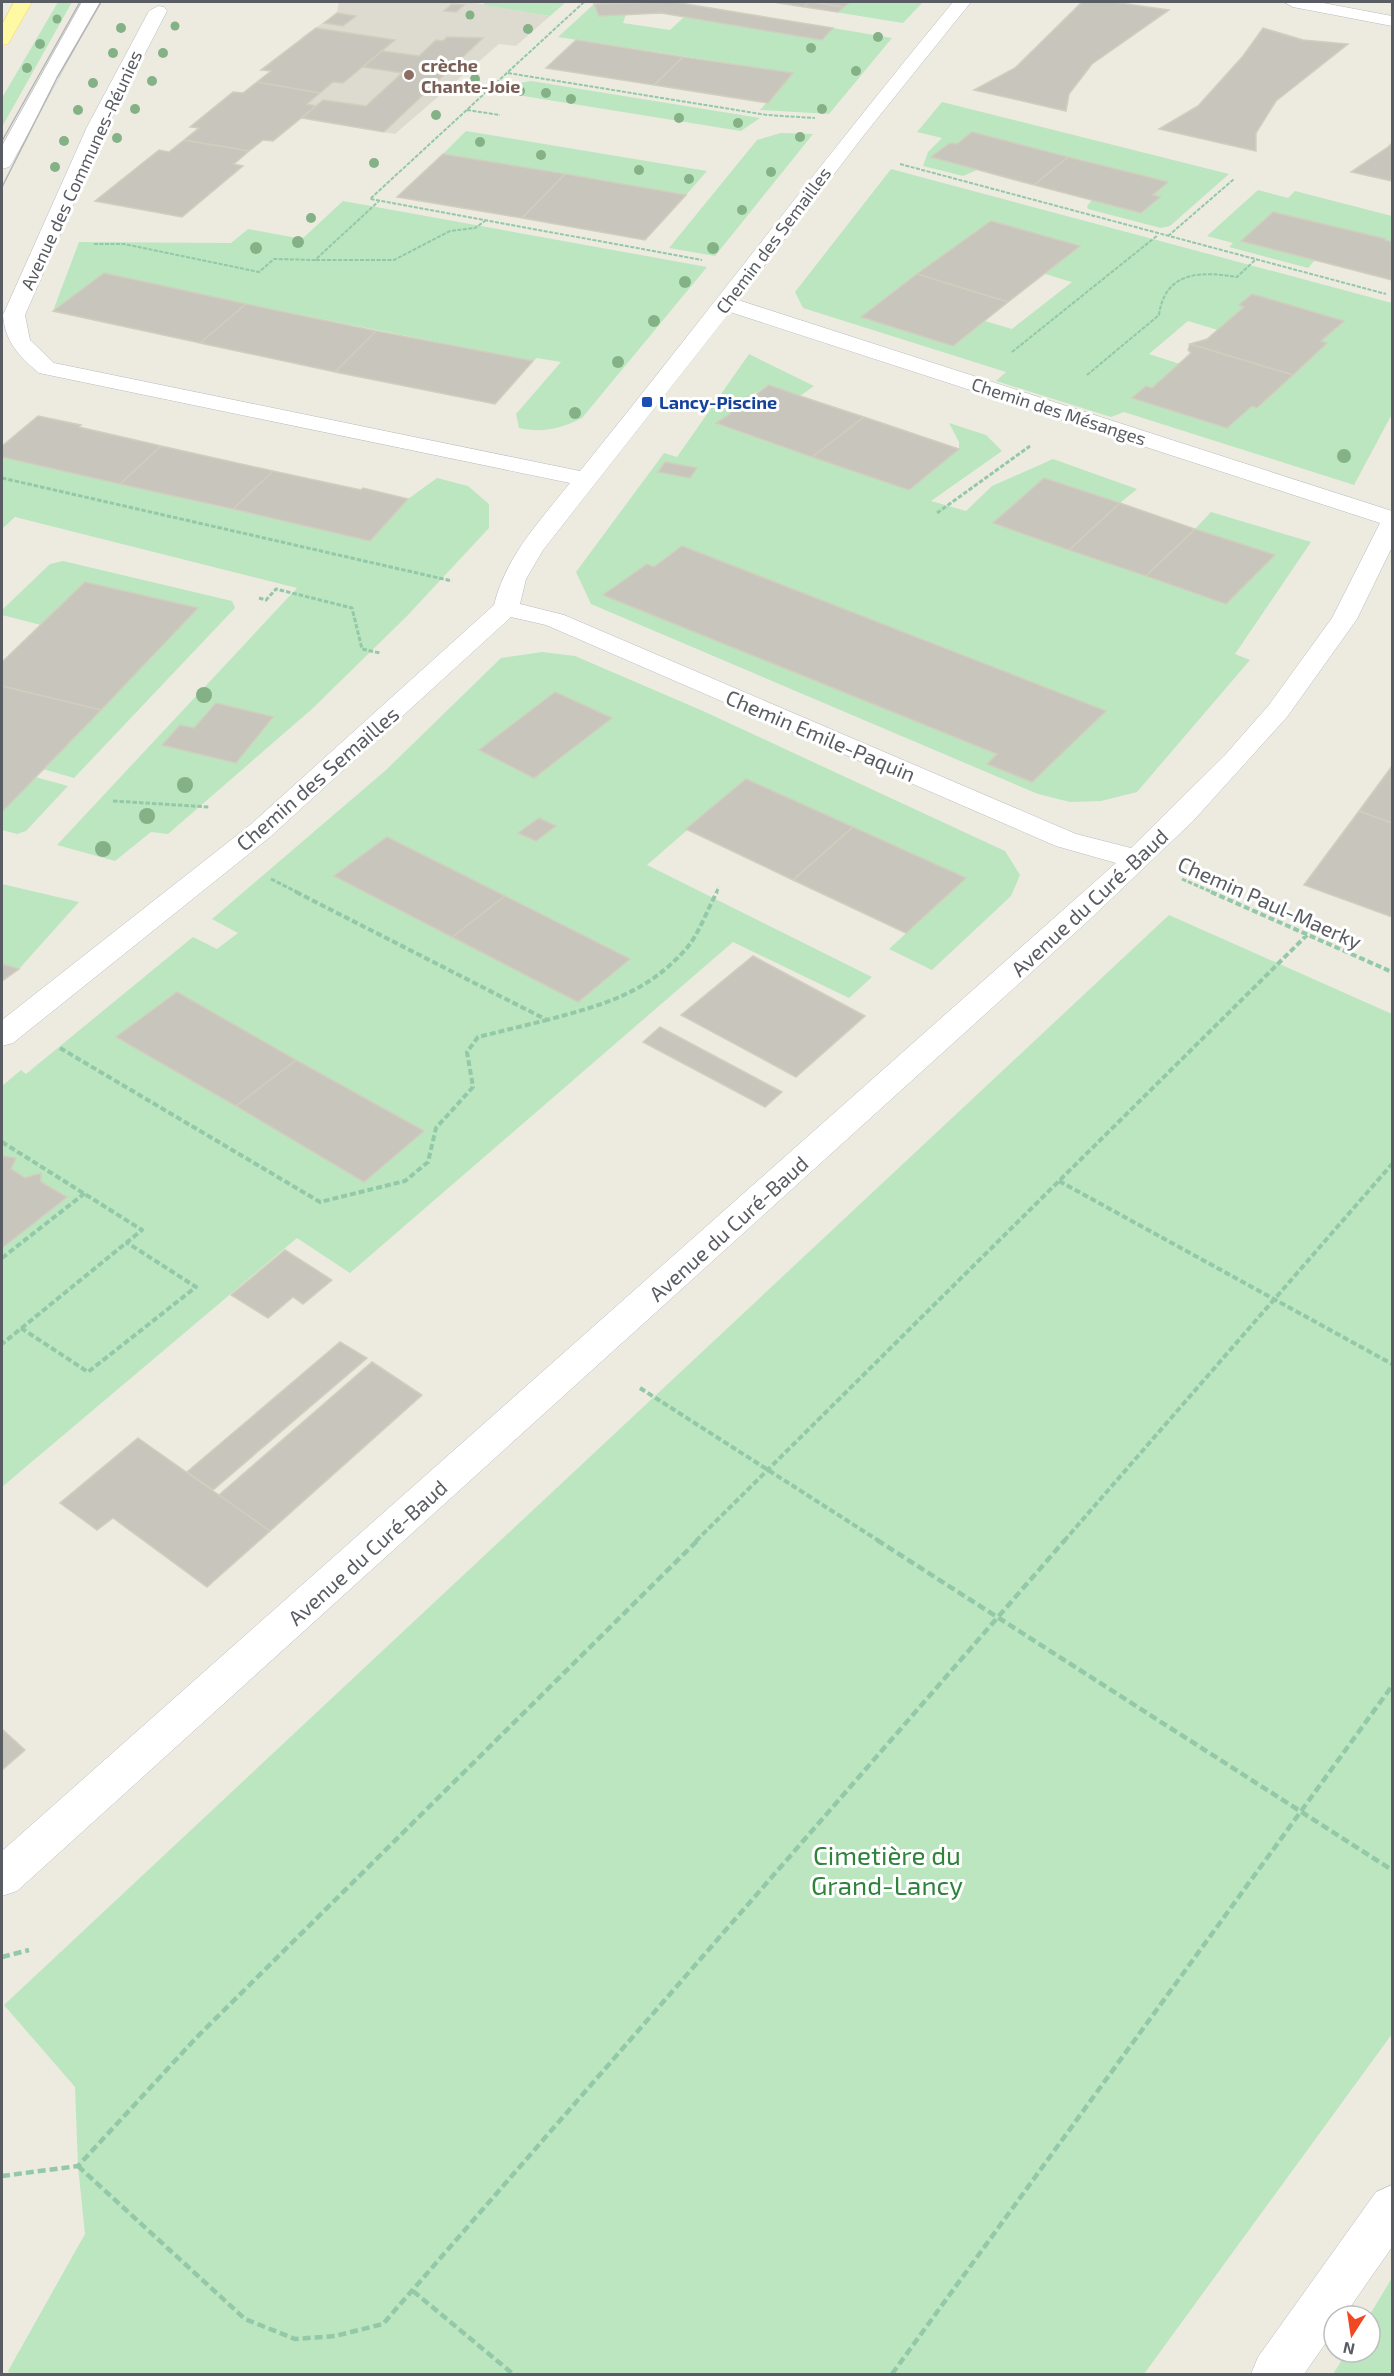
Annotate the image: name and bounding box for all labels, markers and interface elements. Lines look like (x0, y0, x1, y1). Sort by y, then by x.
street label: Avenue des Communes-Réunies (16, 47, 146, 293)
place label: crèche Chante-Joie (421, 54, 520, 97)
marker: crèche Chante-Joie (402, 68, 416, 82)
street label: Chemin des Semailles (711, 162, 835, 318)
street label: Chemin des Mésanges (969, 372, 1149, 450)
place label: Lancy-Piscine (659, 391, 777, 413)
marker: Lancy-Piscine (640, 395, 654, 409)
street label: Chemin Emile-Paquin (722, 684, 920, 786)
street label: Chemin des Semailles (231, 701, 403, 855)
street label: Avenue du Curé-Baud (1005, 823, 1173, 981)
street label: Chemin Paul-Maerky (1174, 850, 1366, 954)
street label: Avenue du Curé-Baud (643, 1150, 813, 1306)
street label: Avenue du Curé-Baud (282, 1474, 452, 1630)
park label: Cimetière du Grand-Lancy (811, 1839, 963, 1900)
north arrow (1322, 2304, 1382, 2364)
text: N (1341, 2339, 1356, 2360)

